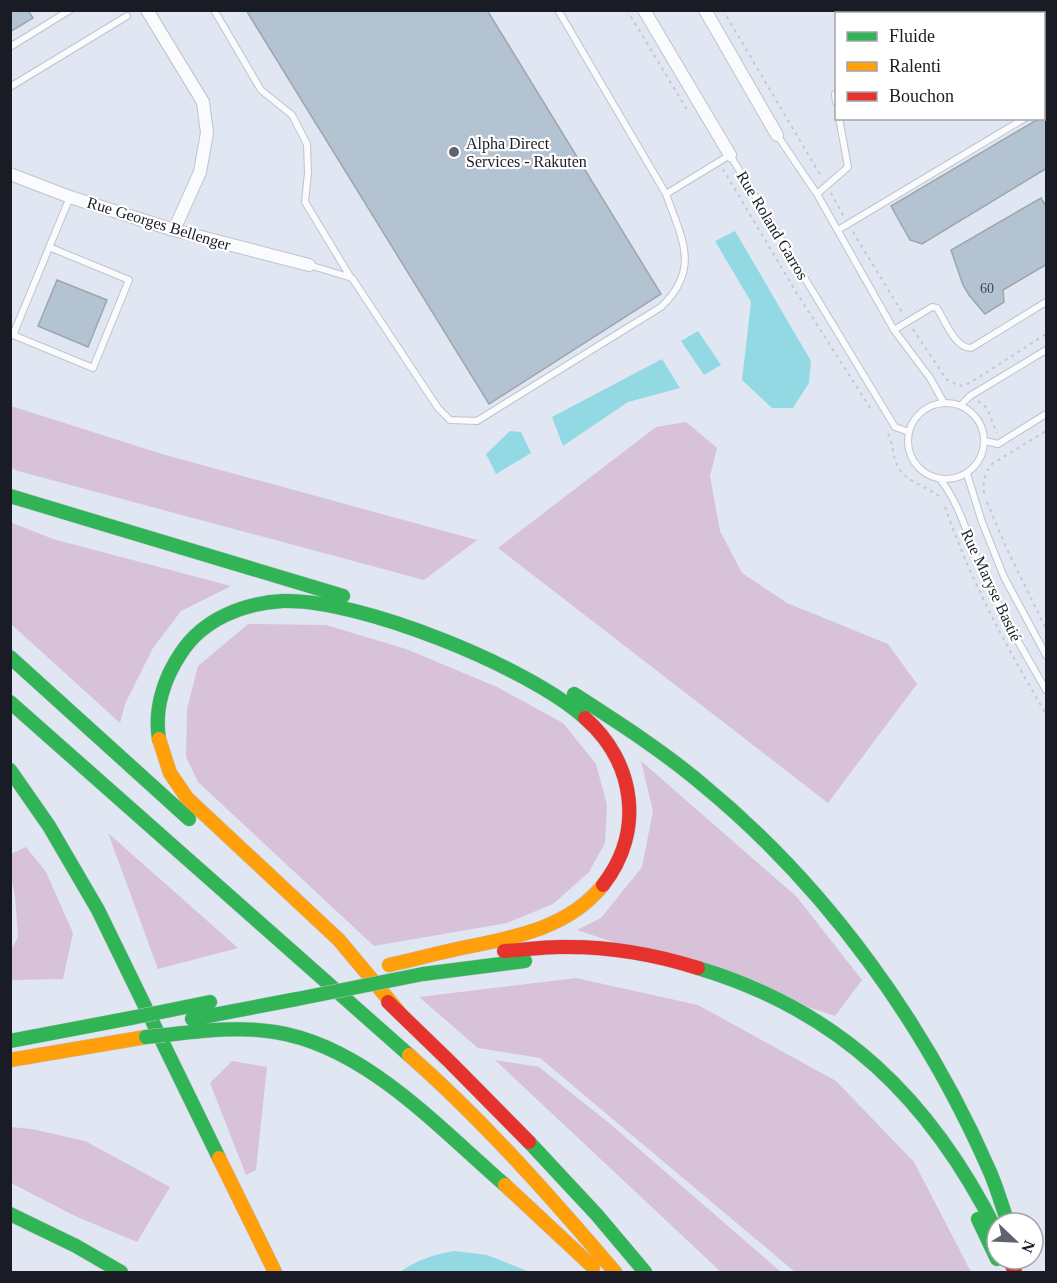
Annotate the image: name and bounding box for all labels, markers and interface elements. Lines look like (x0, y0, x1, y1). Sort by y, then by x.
legend (835, 12, 1045, 120)
text: Fluide (889, 26, 935, 46)
text: Ralenti (889, 56, 941, 76)
text: Bouchon (889, 86, 954, 106)
place label: Alpha Direct Services - Rakuten (466, 135, 587, 170)
marker: Alpha Direct Services - Rakuten (447, 145, 461, 159)
street label: Rue Roland Garros (733, 168, 812, 283)
street label: Rue Georges Bellenger (85, 194, 233, 255)
house number: 60 (980, 281, 994, 296)
street label: Rue Maryse Bastié (957, 526, 1025, 644)
north arrow (985, 1211, 1045, 1271)
text: N (1018, 1238, 1038, 1256)

